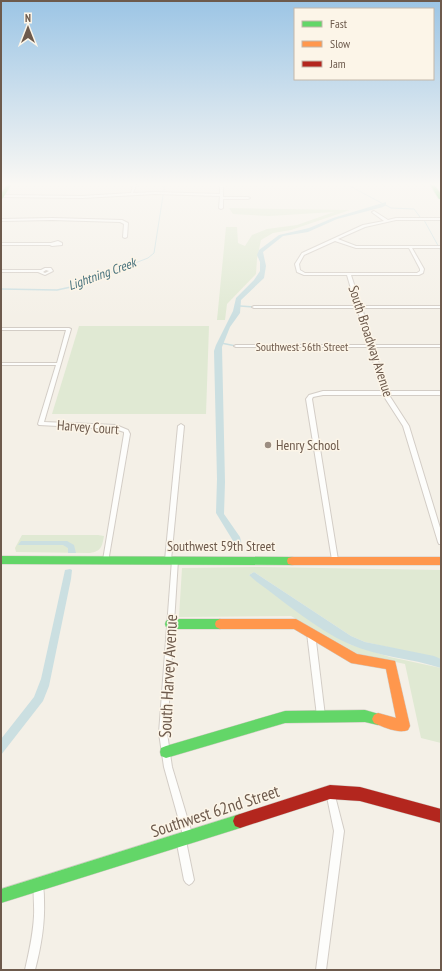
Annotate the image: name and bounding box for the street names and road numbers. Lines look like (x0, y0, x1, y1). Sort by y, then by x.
street label: South Broadway Avenue (345, 283, 398, 399)
street label: Southwest 56th Street (256, 339, 349, 354)
street label: Harvey Court (56, 416, 120, 438)
street label: Southwest 59th Street (167, 537, 275, 555)
street label: South Harvey Avenue (154, 614, 182, 738)
street label: Southwest 62nd Street (148, 780, 282, 842)

